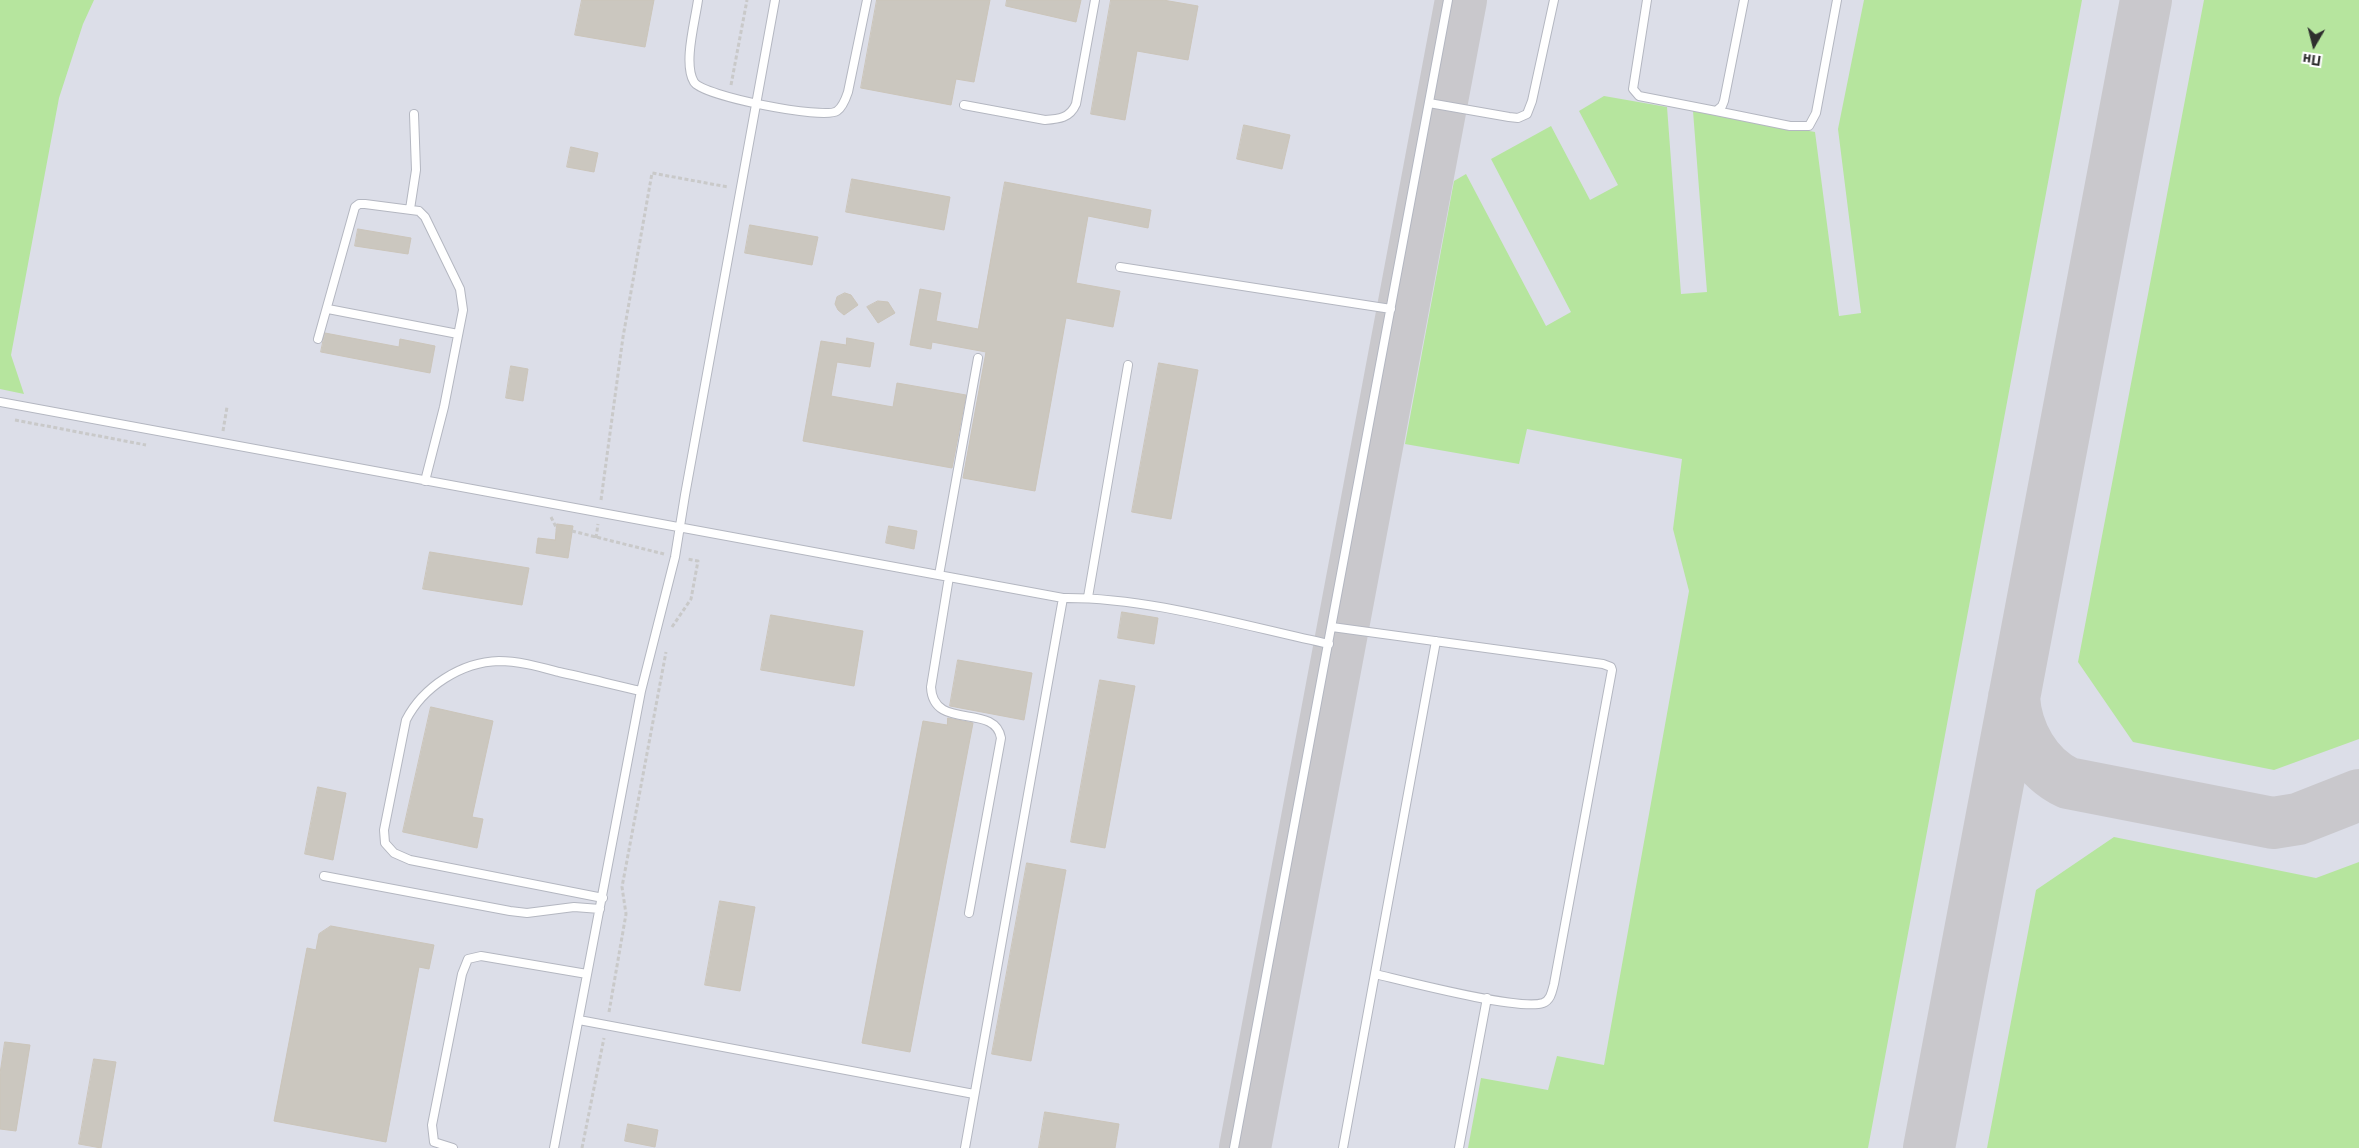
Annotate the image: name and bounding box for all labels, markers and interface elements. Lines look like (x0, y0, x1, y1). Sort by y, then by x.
north arrow (2289, 20, 2339, 70)
text: Пн (2301, 50, 2322, 70)

